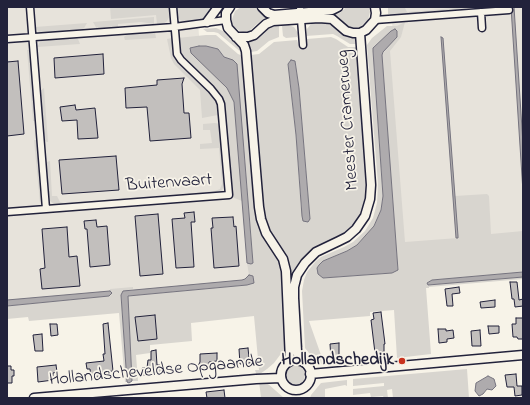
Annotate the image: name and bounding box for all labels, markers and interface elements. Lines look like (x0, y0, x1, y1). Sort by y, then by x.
street label: Meester Cramerweg (333, 49, 365, 191)
street label: Buitenvaart (125, 170, 213, 198)
place label: Hollandschedijk (281, 350, 394, 372)
street label: Hollandscheveldse Opgaande (48, 352, 264, 392)
marker: Hollandschedijk (397, 356, 407, 366)

